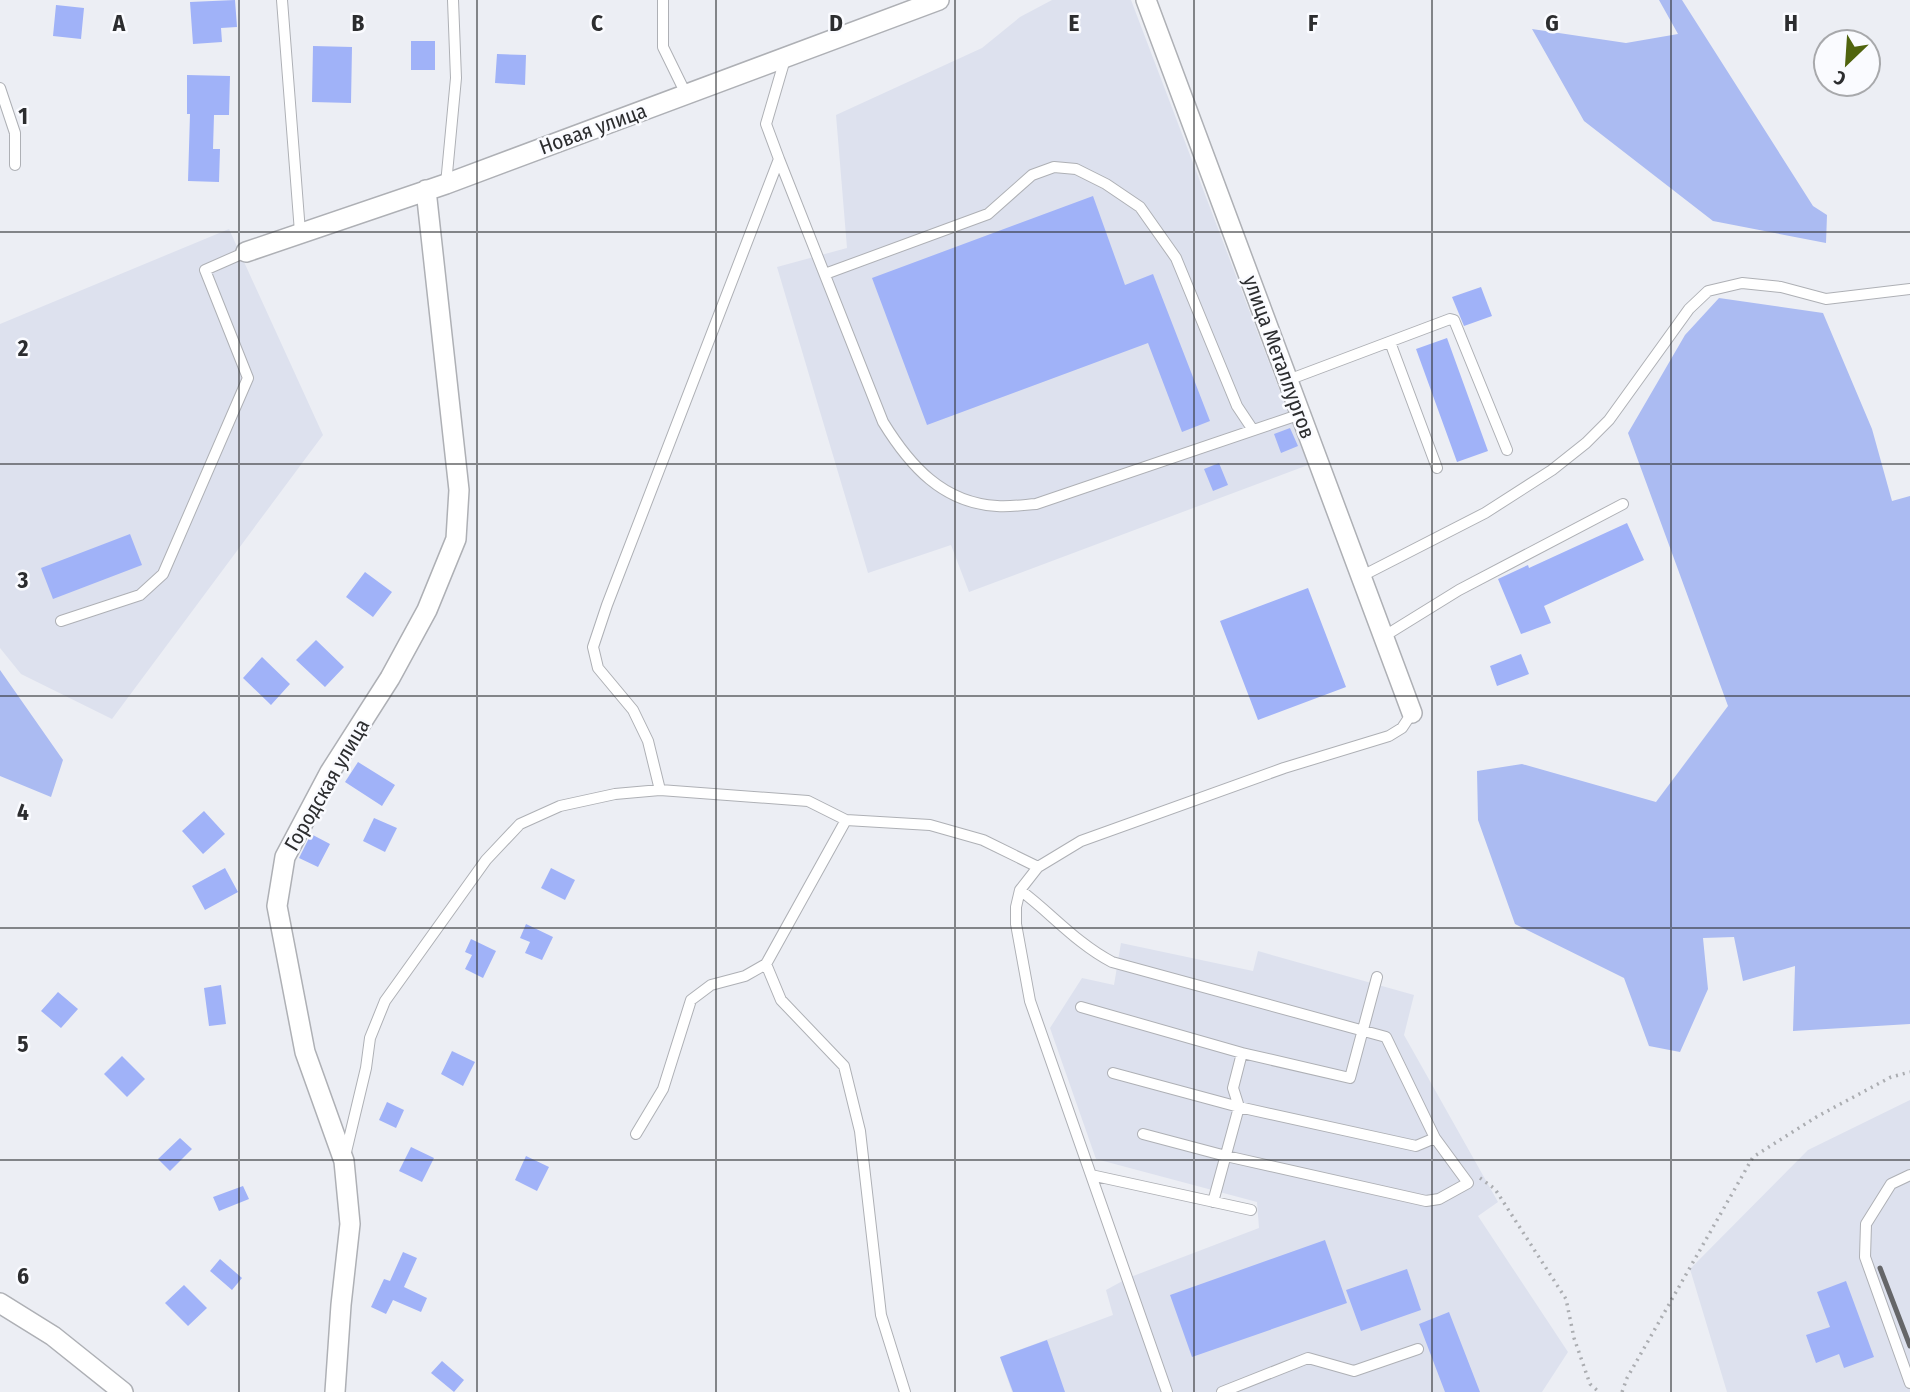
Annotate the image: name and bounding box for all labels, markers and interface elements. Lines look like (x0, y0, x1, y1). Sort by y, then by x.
text: A (112, 9, 126, 37)
text: B (352, 9, 365, 37)
text: C (591, 9, 603, 37)
text: D (829, 9, 843, 37)
text: E (1069, 9, 1080, 37)
text: F (1308, 9, 1318, 37)
text: G (1545, 9, 1559, 37)
text: H (1784, 9, 1798, 37)
north arrow (1812, 28, 1882, 98)
text: С (1831, 65, 1849, 90)
street label: Новая улица (536, 98, 650, 160)
text: 1 (18, 102, 28, 130)
street label: улица Металлургов (1237, 272, 1321, 442)
text: 2 (17, 334, 29, 362)
text: 3 (17, 566, 29, 594)
street label: Городская улица (279, 714, 375, 856)
text: 4 (17, 798, 29, 826)
text: 5 (17, 1030, 29, 1058)
text: 6 (17, 1262, 29, 1290)

